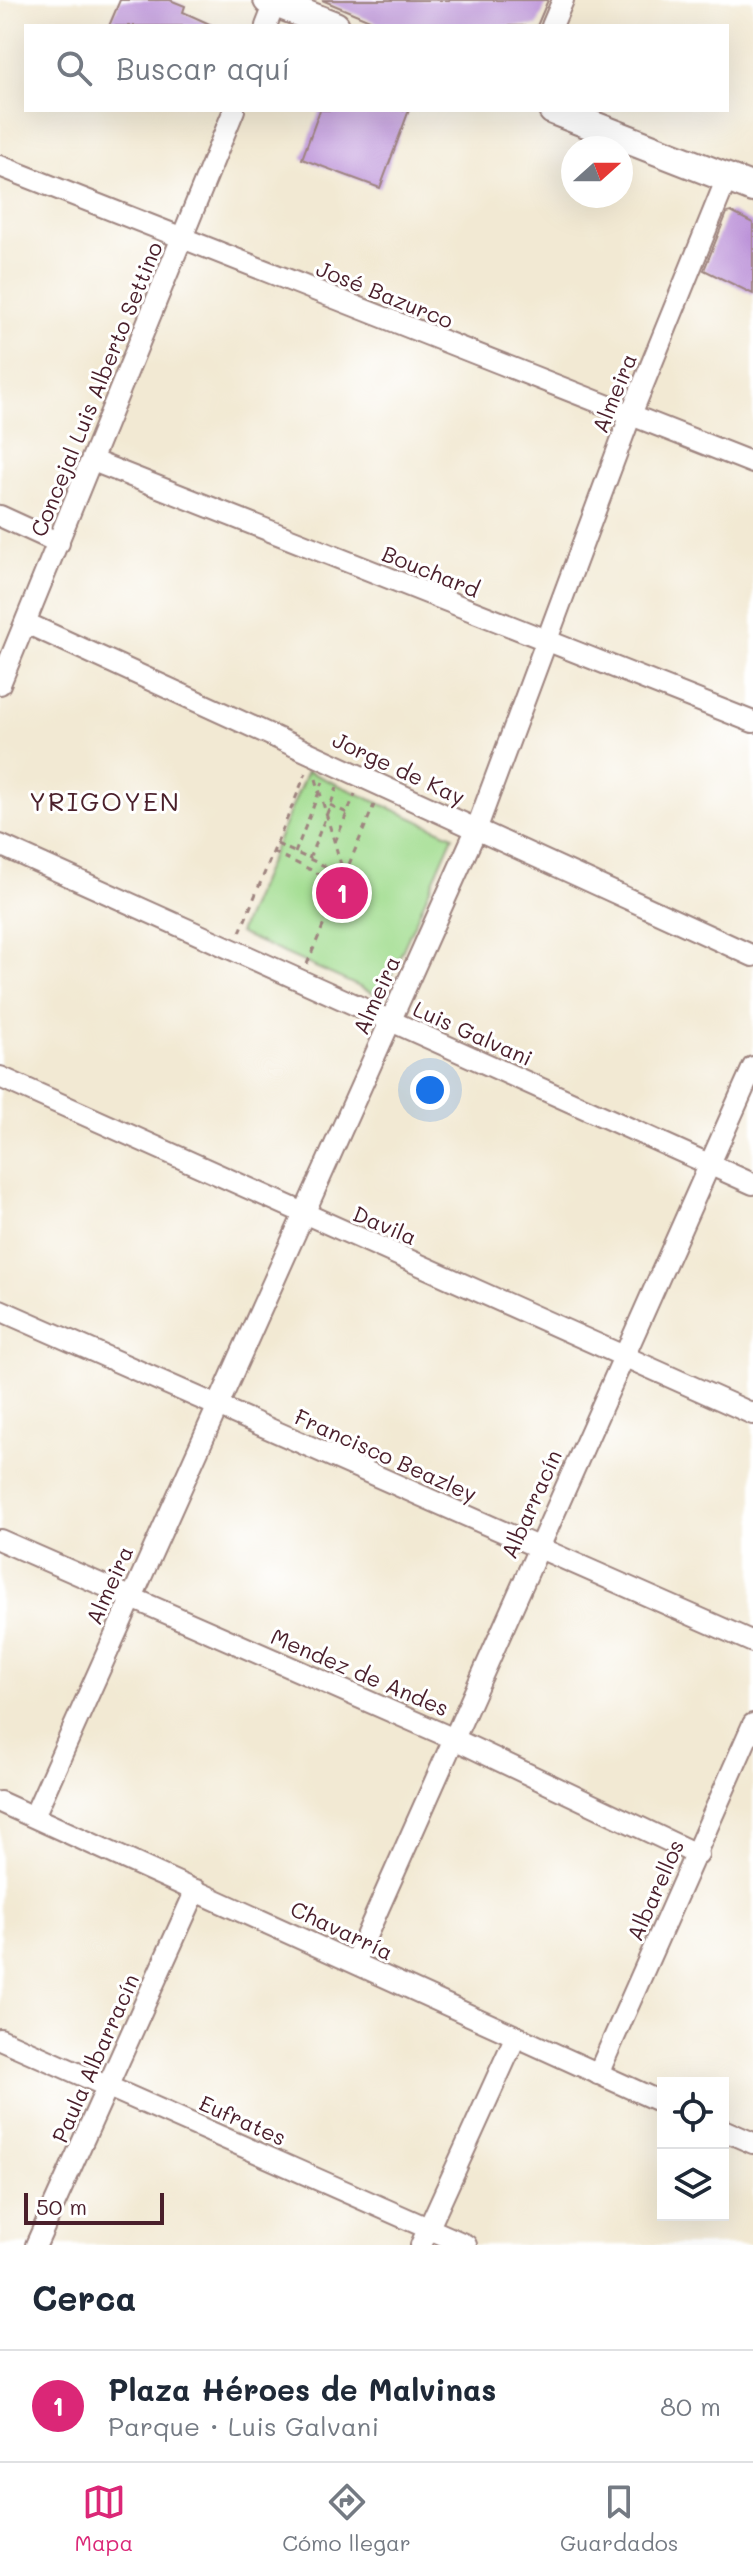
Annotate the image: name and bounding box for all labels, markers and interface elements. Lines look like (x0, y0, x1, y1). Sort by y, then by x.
search box (24, 24, 729, 112)
icon: search (52, 46, 96, 90)
text: Buscar aquí (116, 48, 290, 88)
north arrow (561, 136, 633, 208)
street label: Concejal Luis Alberto Settino (23, 237, 169, 541)
street label: José Bazurco (312, 253, 458, 335)
street label: Almeira (585, 349, 643, 437)
street label: Bouchard (378, 538, 484, 604)
street label: Jorge de Kay (328, 725, 470, 811)
district label: YRIGOYEN (29, 784, 181, 818)
pin: 1 (316, 863, 368, 923)
street label: Almeira (346, 951, 406, 1039)
street label: Luis Galvani (409, 994, 537, 1072)
your location (410, 1070, 450, 1110)
street label: Davila (349, 1199, 421, 1251)
street label: Francisco Beazley (290, 1402, 482, 1508)
street label: Albarracín (494, 1445, 568, 1563)
street label: Almeira (79, 1541, 139, 1629)
street label: Mendez de Andes (267, 1621, 453, 1723)
street label: Albarellos (620, 1835, 690, 1945)
street label: Chavarría (286, 1894, 398, 1966)
street label: Paula Albarracín (45, 1969, 145, 2147)
map controls (657, 2077, 729, 2221)
button: locate (657, 2077, 729, 2149)
street label: Eufrates (195, 2088, 291, 2152)
button: layers (657, 2149, 729, 2221)
scale bar (24, 2189, 164, 2225)
text: 50 m (36, 2192, 87, 2221)
text: Cerca (32, 2275, 136, 2320)
text: Plaza Héroes de Malvinas (108, 2369, 496, 2409)
text: 1 (52, 2389, 64, 2423)
text: 80 m (660, 2389, 721, 2423)
text: Parque · Luis Galvani (108, 2409, 379, 2443)
tab: Mapa (75, 2480, 133, 2557)
tab: Cómo llegar (282, 2480, 411, 2557)
tab: Guardados (560, 2480, 678, 2557)

